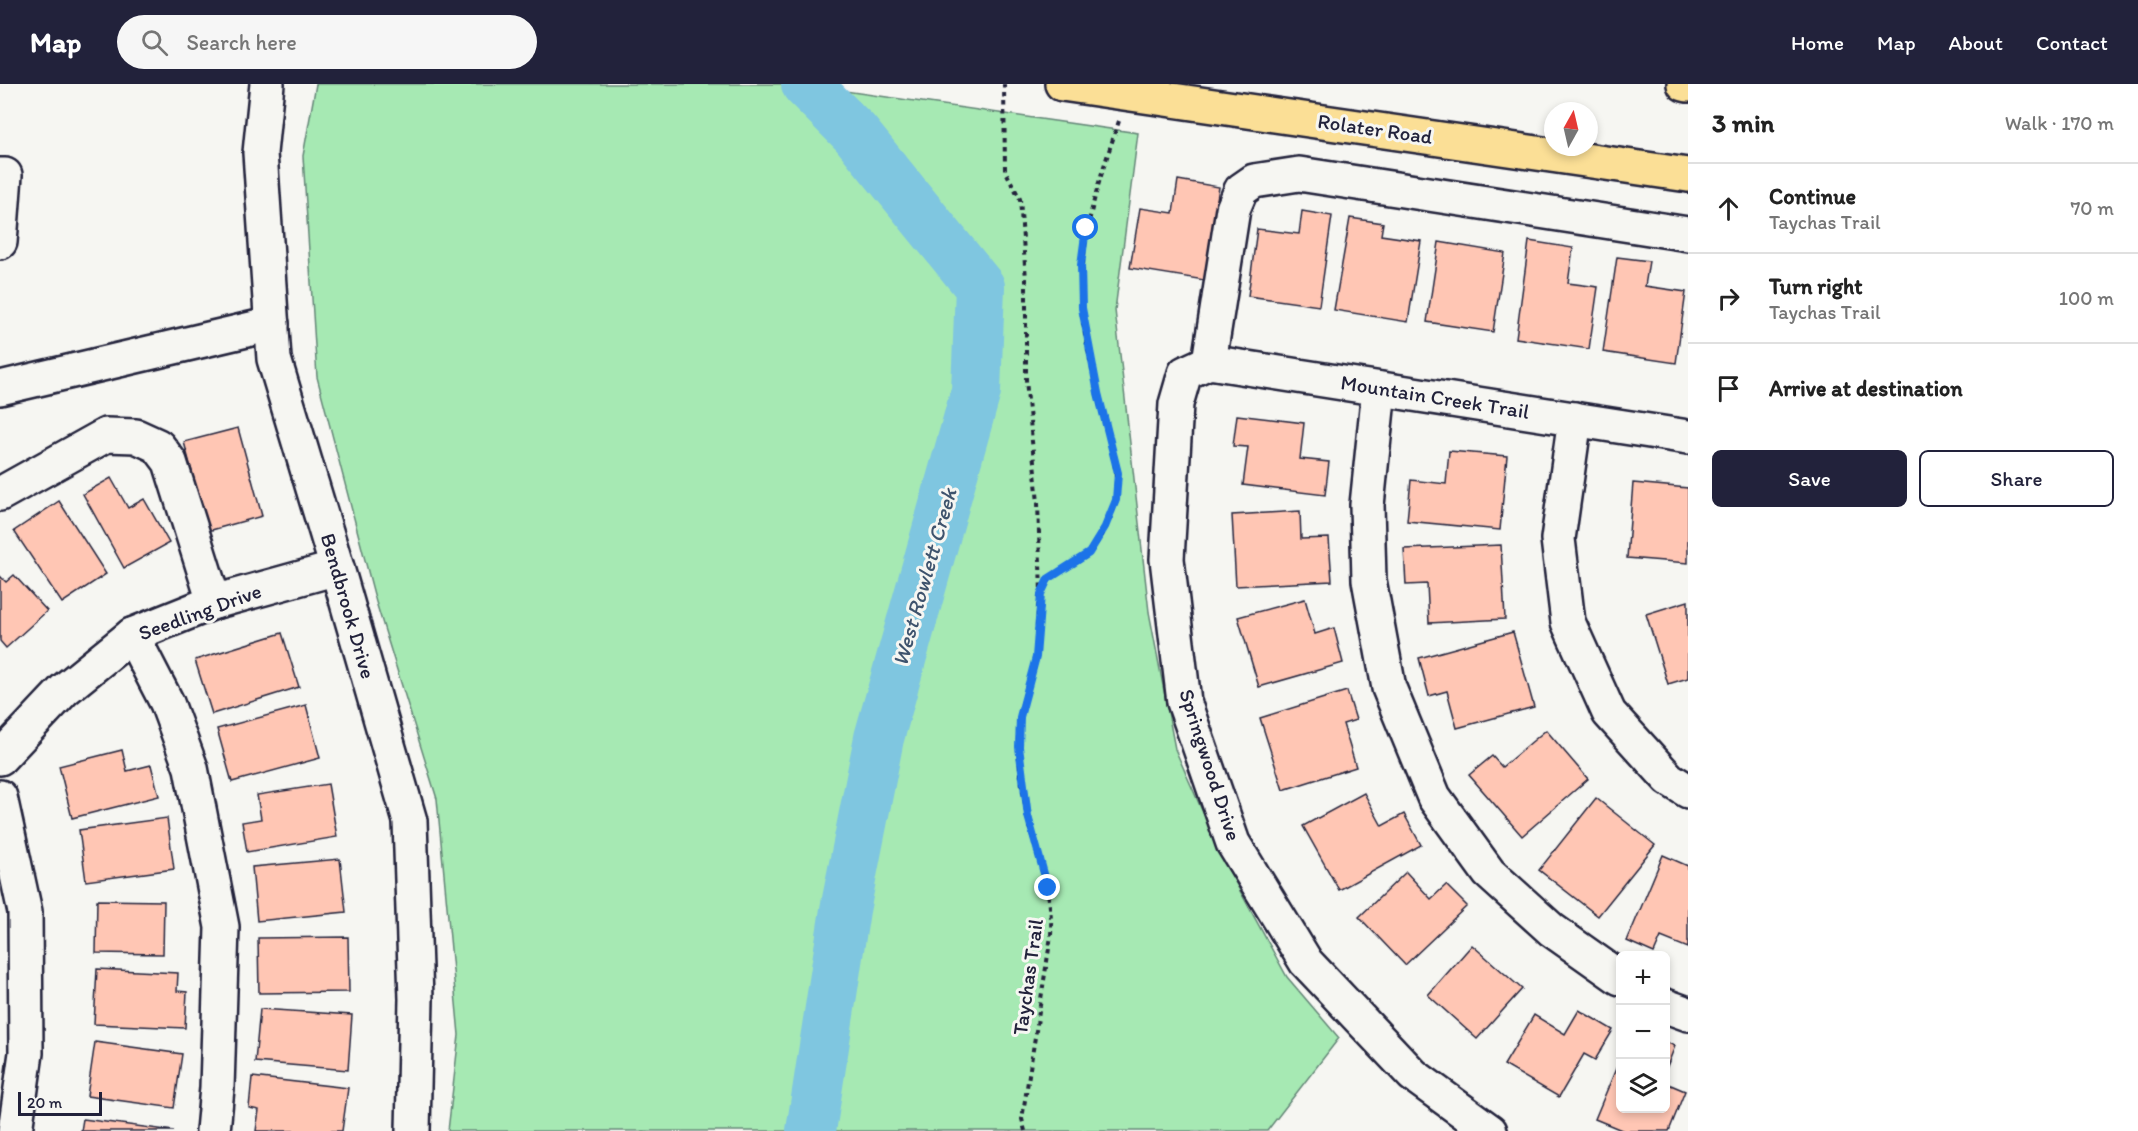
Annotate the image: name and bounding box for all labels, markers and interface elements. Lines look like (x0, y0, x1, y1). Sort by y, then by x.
search box (117, 15, 537, 69)
text: Map (30, 25, 81, 59)
icon: search (138, 26, 171, 59)
text: Search here (186, 29, 297, 56)
text: Home (1791, 30, 1844, 55)
text: Map (1877, 30, 1916, 55)
text: About (1949, 30, 2003, 55)
text: Contact (2036, 30, 2108, 55)
north arrow (1544, 102, 1598, 156)
text: 3 min (1712, 107, 1774, 139)
street label: Rolater Road (1316, 108, 1435, 149)
text: Walk · 170 m (2005, 111, 2114, 135)
text: Continue (1769, 183, 1856, 210)
icon: ahead (1712, 192, 1745, 225)
text: 70 m (2070, 196, 2114, 220)
text: Taychas Trail (1769, 210, 1881, 234)
route start (1072, 214, 1098, 240)
text: Turn right (1769, 273, 1863, 300)
icon: right (1712, 282, 1745, 315)
text: 100 m (2059, 286, 2114, 310)
text: Taychas Trail (1769, 300, 1881, 324)
street label: Mountain Creek Trail (1339, 369, 1531, 424)
icon: arrive (1712, 372, 1745, 405)
text: Arrive at destination (1769, 375, 1963, 402)
button: Save (1712, 450, 1907, 507)
button: Share (1919, 450, 2114, 507)
water label: West Rowlett Creek (886, 484, 963, 669)
street label: Bendbrook Drive (316, 530, 381, 681)
street label: Seedling Drive (135, 578, 265, 645)
street label: Springwood Drive (1174, 686, 1247, 844)
route end (1034, 874, 1060, 900)
street label: Taychas Trail (1007, 917, 1048, 1037)
map controls (1616, 951, 1670, 1113)
button: + (1616, 951, 1670, 1005)
button: − (1616, 1005, 1670, 1059)
button: layers (1616, 1059, 1670, 1113)
scale bar (18, 1089, 102, 1116)
text: 20 m (27, 1093, 62, 1112)

